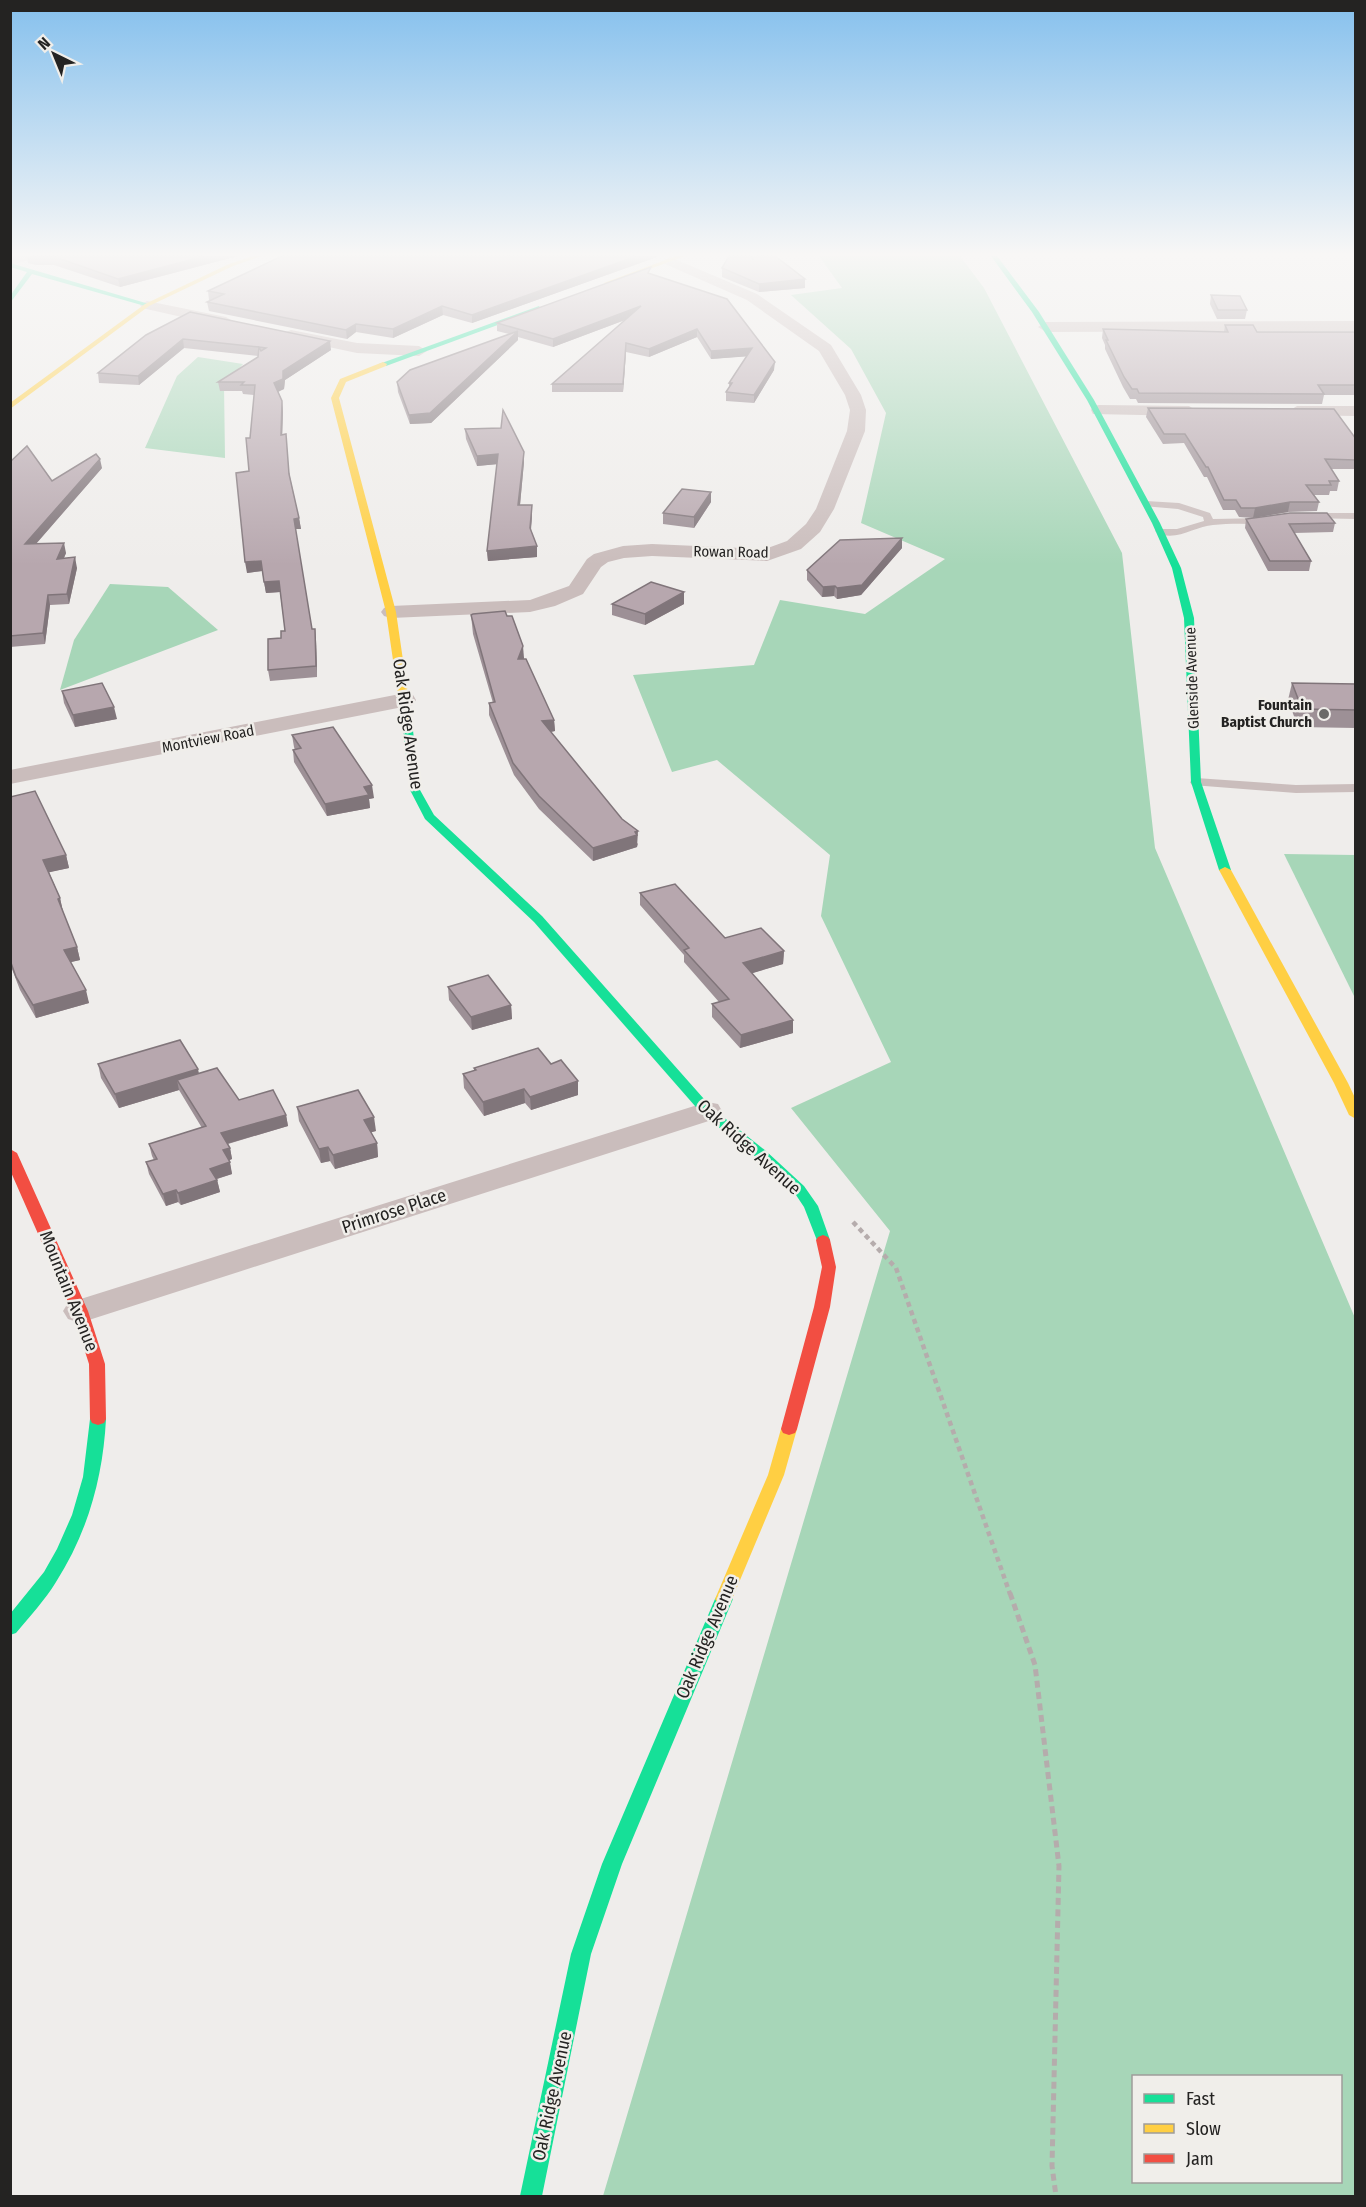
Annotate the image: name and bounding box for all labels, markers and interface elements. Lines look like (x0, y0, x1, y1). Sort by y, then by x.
north arrow (24, 24, 84, 84)
text: N (34, 33, 54, 54)
street label: Rowan Road (693, 542, 769, 562)
street label: Glenside Avenue (1181, 627, 1203, 729)
street label: Oak Ridge Avenue (388, 657, 428, 791)
place label: Fountain Baptist Church (1221, 696, 1312, 731)
marker: Fountain Baptist Church (1317, 707, 1331, 721)
street label: Montview Road (160, 721, 256, 757)
street label: Oak Ridge Avenue (693, 1095, 805, 1199)
street label: Primrose Place (339, 1184, 449, 1238)
street label: Mountain Avenue (35, 1227, 103, 1355)
street label: Oak Ridge Avenue (671, 1572, 743, 1702)
street label: Oak Ridge Avenue (528, 2029, 576, 2163)
legend (1132, 2075, 1342, 2183)
text: Fast (1186, 2088, 1215, 2110)
text: Slow (1186, 2118, 1221, 2140)
text: Jam (1186, 2148, 1214, 2170)

